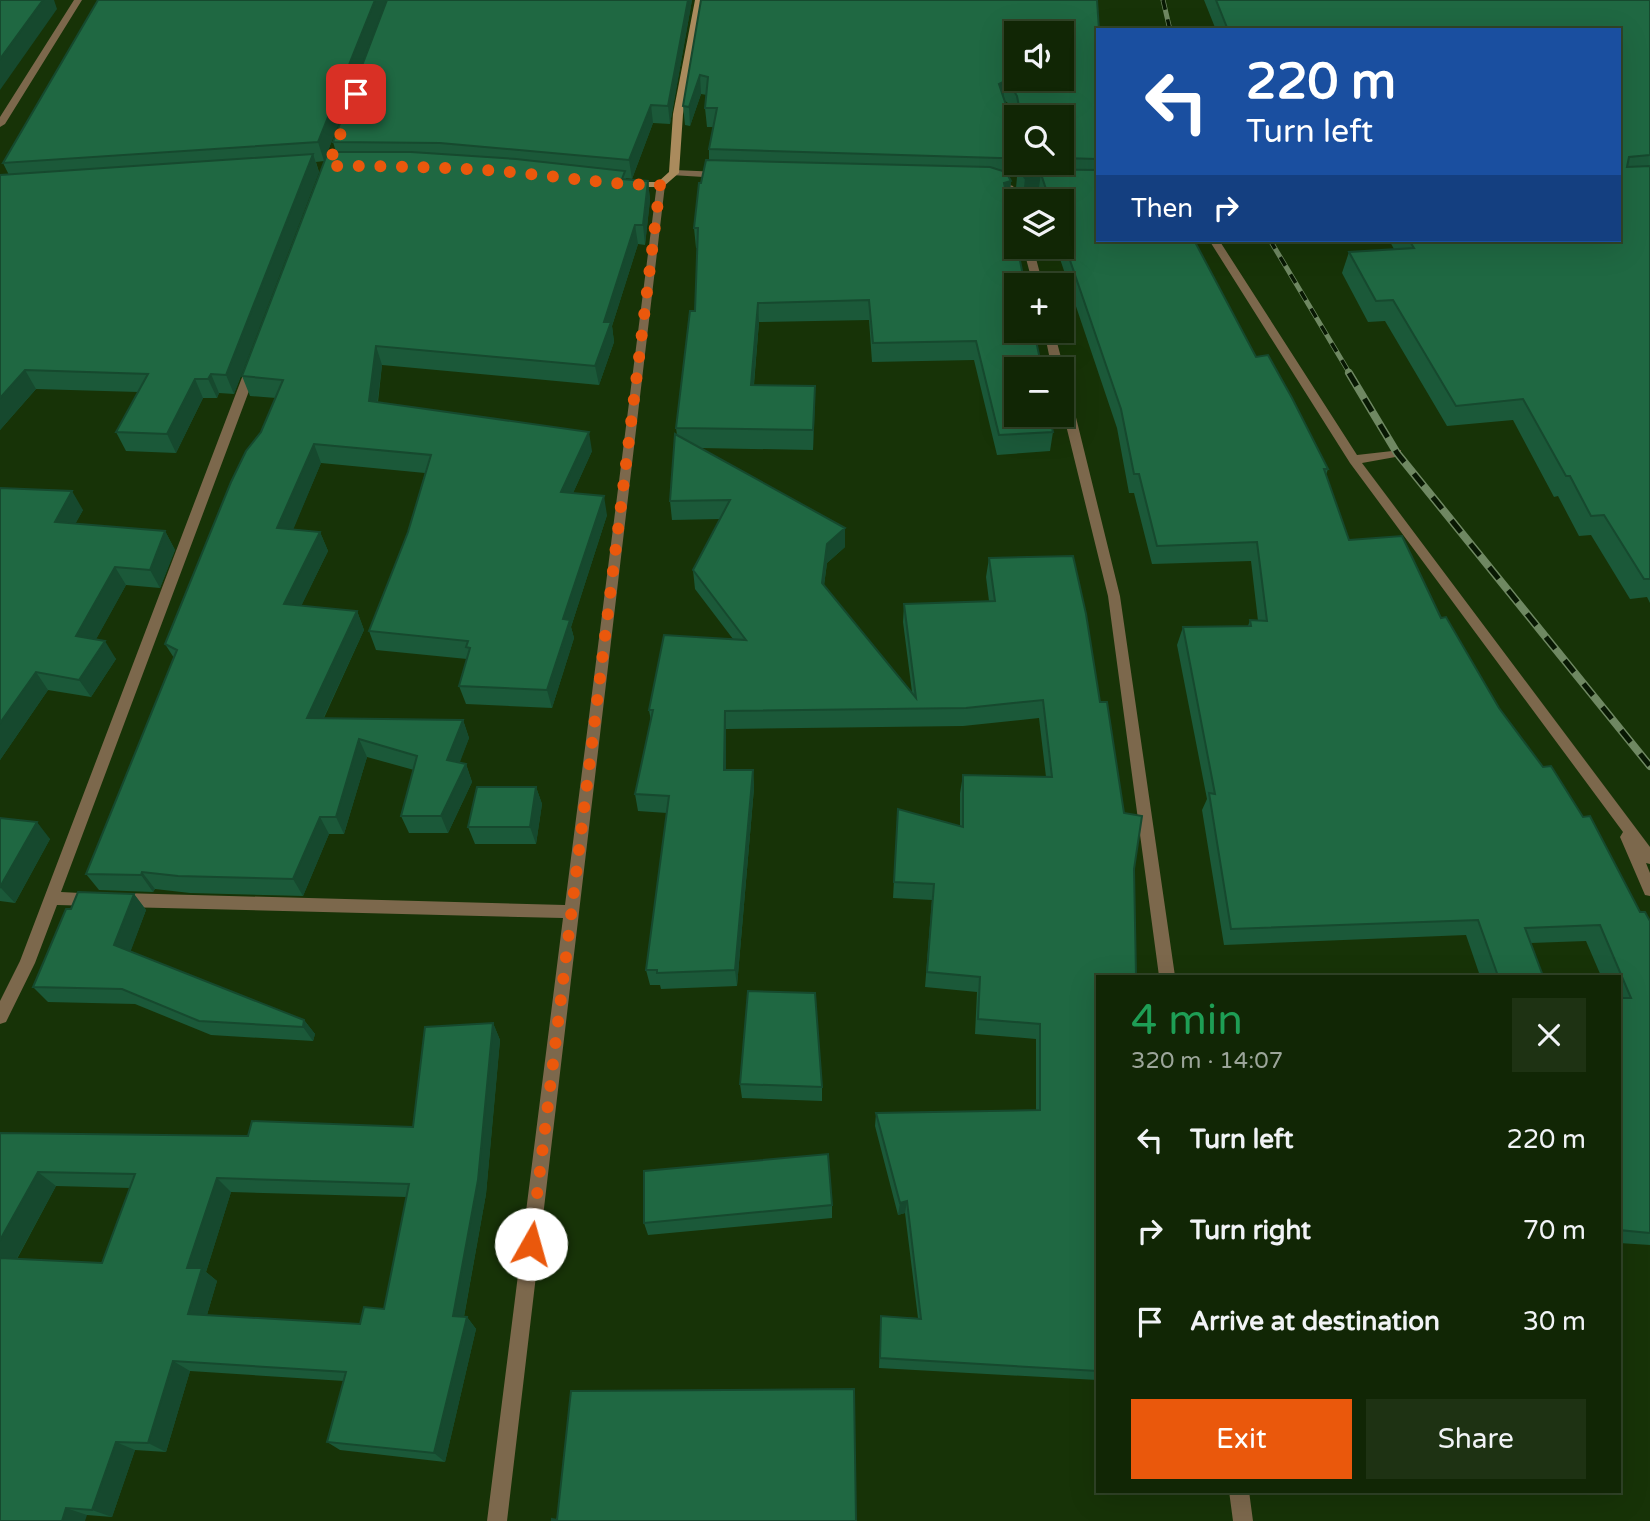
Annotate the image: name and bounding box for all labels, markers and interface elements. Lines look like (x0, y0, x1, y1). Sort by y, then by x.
map controls (1004, 21, 1074, 427)
button: sound (1004, 21, 1074, 91)
text: 220 m (1246, 53, 1396, 112)
icon: left (1131, 56, 1222, 147)
pin (326, 64, 386, 124)
icon: arrive (337, 75, 375, 113)
button: search (1004, 105, 1074, 175)
text: Turn left (1246, 113, 1373, 151)
button: layers (1004, 189, 1074, 259)
icon: right (1207, 189, 1245, 227)
text: Then (1131, 193, 1193, 224)
button: + (1004, 273, 1074, 343)
button: − (1004, 357, 1074, 427)
text: 4 min (1131, 995, 1243, 1046)
button: close (1512, 998, 1586, 1072)
text: 320 m · 14:07 (1131, 1047, 1283, 1075)
icon: left (1131, 1121, 1169, 1159)
text: Turn left (1190, 1124, 1293, 1155)
text: 220 m (1506, 1124, 1586, 1155)
position arrow (494, 1207, 568, 1281)
icon: right (1131, 1212, 1169, 1250)
text: Turn right (1190, 1215, 1311, 1246)
text: 70 m (1523, 1215, 1586, 1246)
icon: arrive (1131, 1303, 1169, 1341)
text: Arrive at destination (1190, 1306, 1440, 1337)
text: 30 m (1523, 1306, 1586, 1337)
button: Exit (1131, 1399, 1352, 1479)
button: Share (1366, 1399, 1586, 1479)

